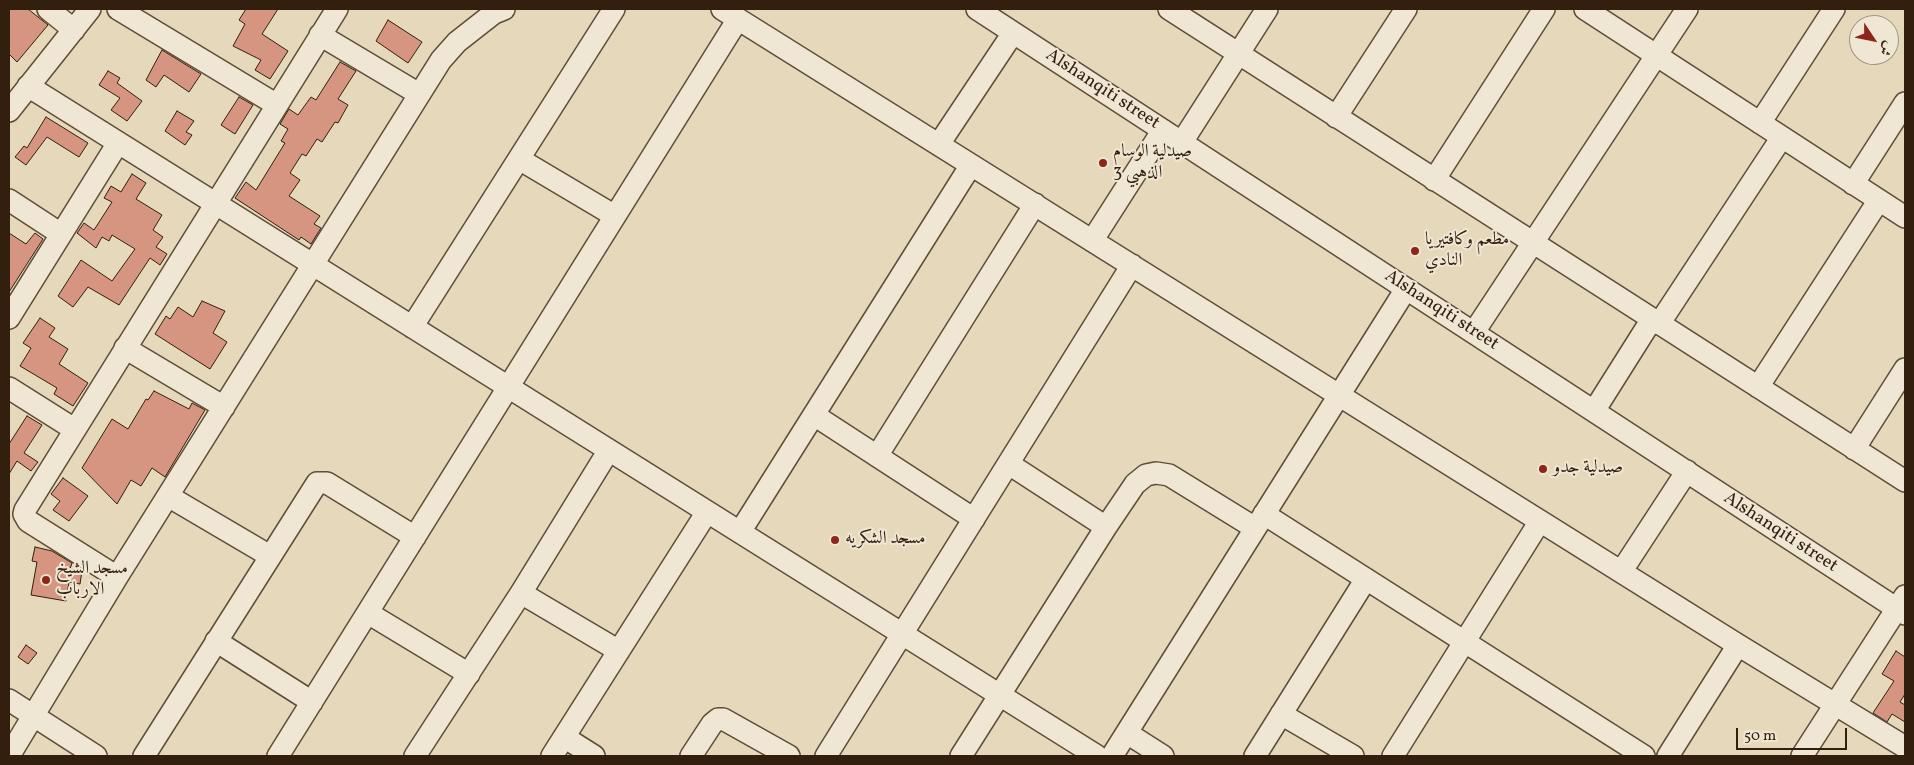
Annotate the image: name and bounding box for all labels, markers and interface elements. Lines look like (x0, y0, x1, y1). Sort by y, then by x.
north arrow (1849, 15, 1899, 65)
text: ش (1874, 37, 1898, 59)
street label: Alshanqiti street (1041, 45, 1163, 135)
place label: صيدلية الوسام الذهبي 3 (1113, 142, 1192, 184)
marker: صيدلية الوسام الذهبي 3 (1097, 157, 1109, 169)
place label: مطعم وكافتيريا النادي (1425, 230, 1509, 272)
marker: مطعم وكافتيريا النادي (1409, 245, 1421, 257)
street label: Alshanqiti street (1380, 266, 1502, 356)
place label: صيدلية جدو (1553, 458, 1623, 480)
marker: صيدلية جدو (1537, 463, 1549, 475)
street label: Alshanqiti street (1719, 488, 1841, 578)
place label: مسجد الشكريه (845, 529, 926, 551)
marker: مسجد الشكريه (829, 534, 841, 546)
place label: مسجد الشيخ الارباب (56, 559, 128, 602)
marker: مسجد الشيخ الارباب (40, 574, 52, 586)
scale bar (1739, 718, 1850, 750)
text: 50 m (1744, 726, 1776, 747)

